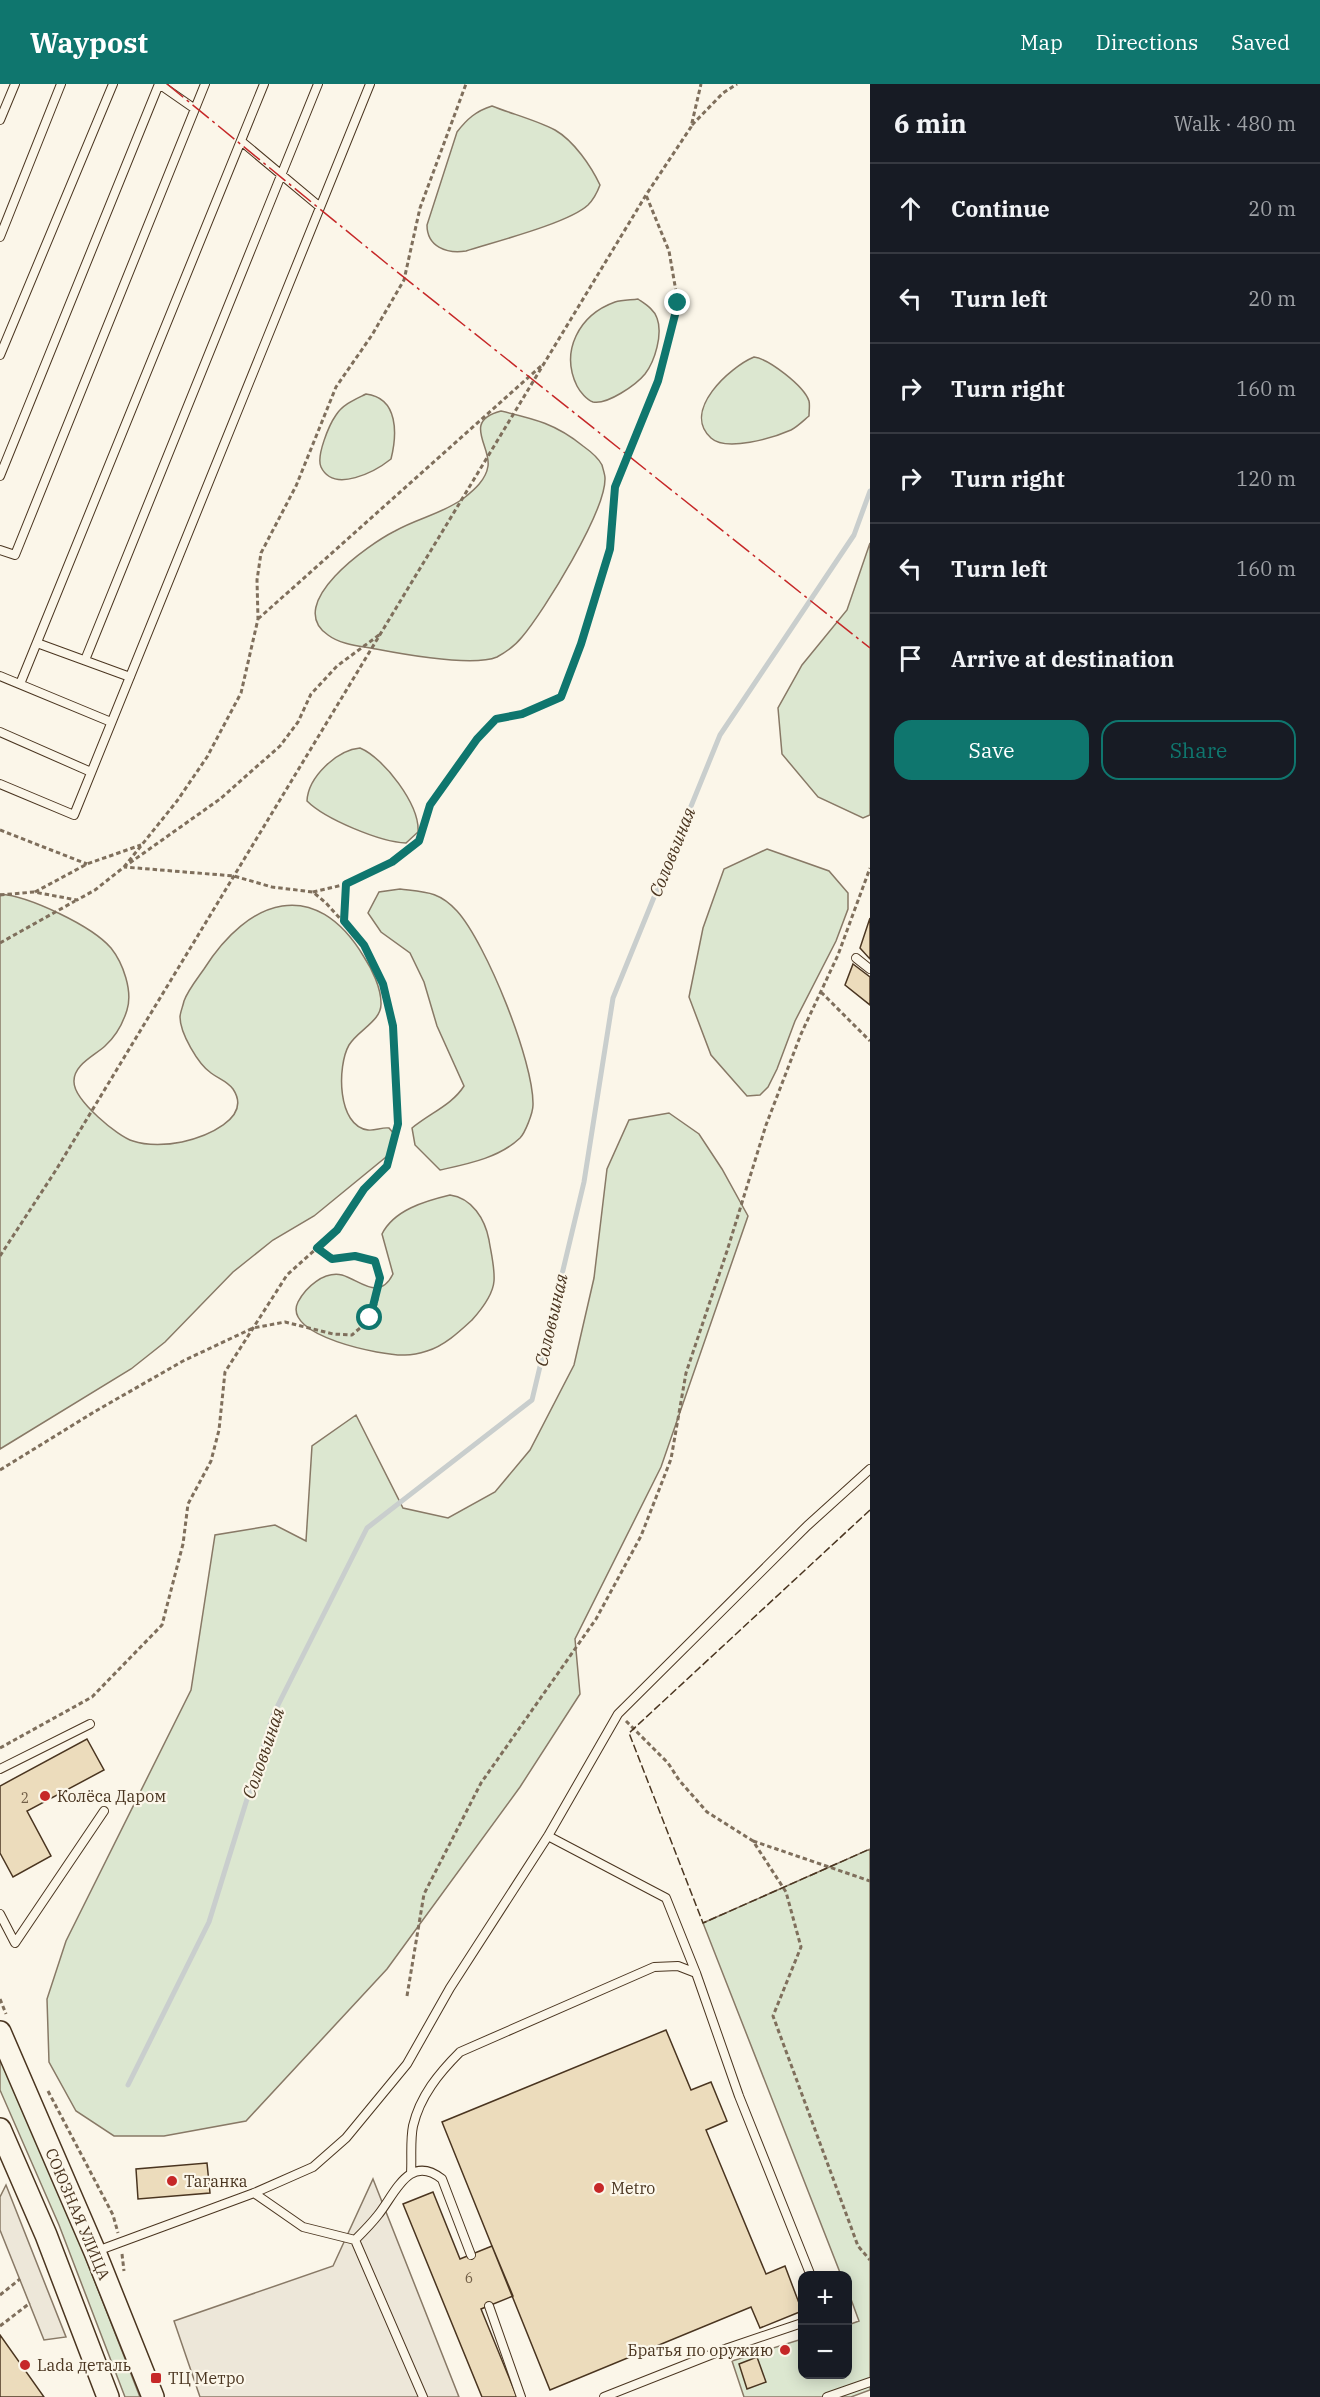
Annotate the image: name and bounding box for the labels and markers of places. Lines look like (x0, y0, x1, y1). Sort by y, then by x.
place label: Колёса Даром (57, 1786, 166, 1806)
marker: Колёса Даром (38, 1789, 52, 1803)
place label: Таганка (184, 2171, 248, 2191)
marker: Таганка (165, 2174, 179, 2188)
place label: Metro (611, 2178, 655, 2198)
marker: Metro (592, 2181, 606, 2195)
place label: Братья по оружию (627, 2340, 773, 2360)
marker: Братья по оружию (778, 2343, 792, 2357)
place label: Lada деталь (37, 2355, 132, 2375)
marker: Lada деталь (18, 2358, 32, 2372)
place label: ТЦ Метро (168, 2368, 245, 2388)
marker: ТЦ Метро (149, 2371, 163, 2385)

